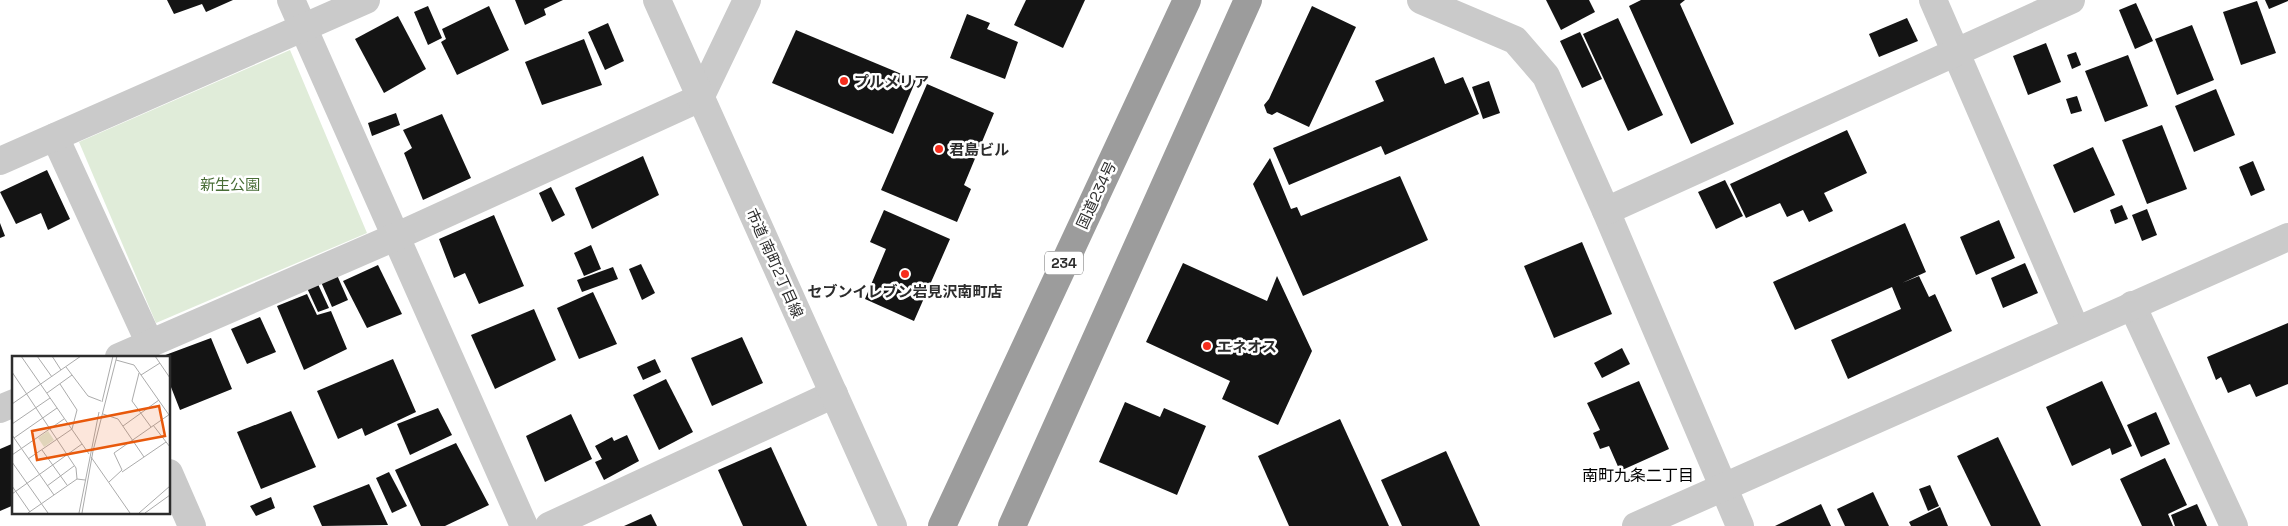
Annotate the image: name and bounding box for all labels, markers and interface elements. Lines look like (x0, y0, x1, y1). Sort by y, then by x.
place label: プルメリア (854, 72, 929, 91)
marker: プルメリア (838, 75, 850, 87)
place label: 君島ビル (949, 140, 1009, 159)
marker: 君島ビル (933, 143, 945, 155)
street label: 国道234号 (1072, 158, 1120, 232)
park label: 新生公園 (200, 175, 260, 194)
street label: 市道 南町2丁目線 (742, 205, 808, 321)
road number: 234 (1045, 252, 1083, 274)
marker: セブンイレブン岩見沢南町店 (899, 268, 911, 280)
place label: セブンイレブン岩見沢南町店 (807, 282, 1003, 301)
place label: エネオス (1217, 337, 1277, 356)
marker: エネオス (1201, 340, 1213, 352)
inset map (12, 356, 170, 514)
district label: 南町九条二丁目 (1582, 465, 1694, 486)

